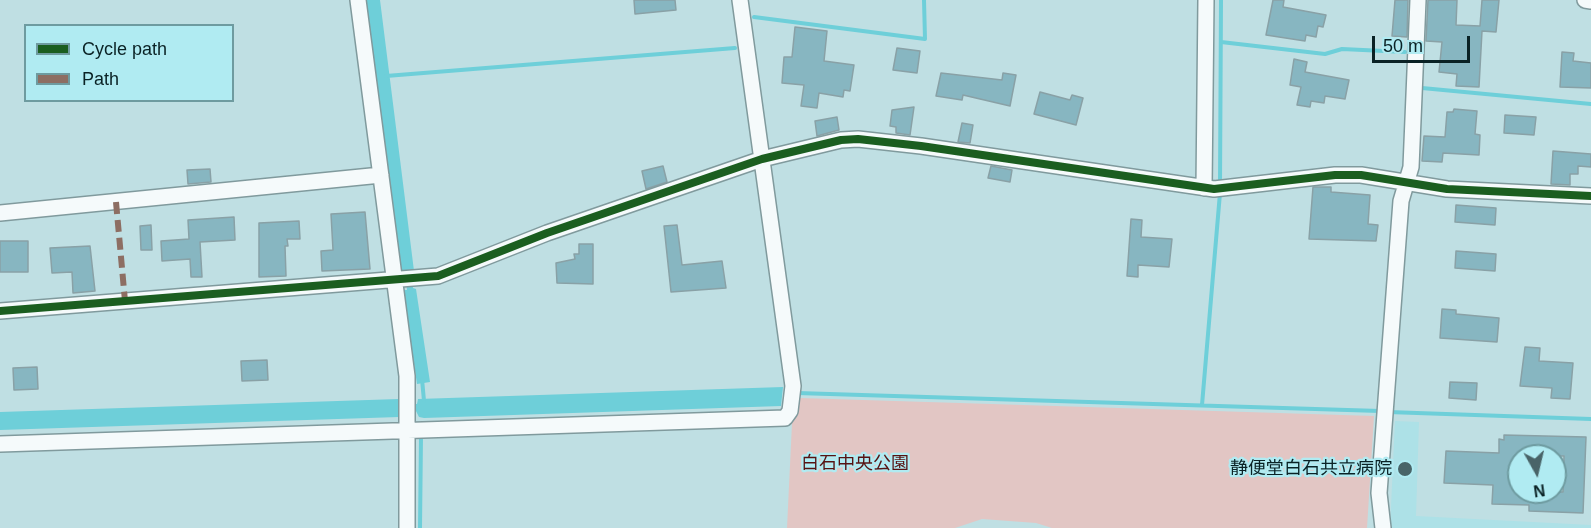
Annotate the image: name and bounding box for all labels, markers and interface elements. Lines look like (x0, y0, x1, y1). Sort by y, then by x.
legend (24, 24, 234, 102)
scale bar (1375, 24, 1472, 62)
text: 50 m (1383, 36, 1423, 56)
text: Cycle path (82, 39, 167, 59)
text: Path (82, 69, 119, 89)
north arrow (1507, 444, 1567, 504)
park label: 白石中央公園 (801, 453, 909, 475)
place label: 静便堂白石共立病院 (1230, 458, 1392, 480)
marker: 静便堂白石共立病院 (1396, 460, 1414, 478)
text: N (1532, 481, 1546, 500)

